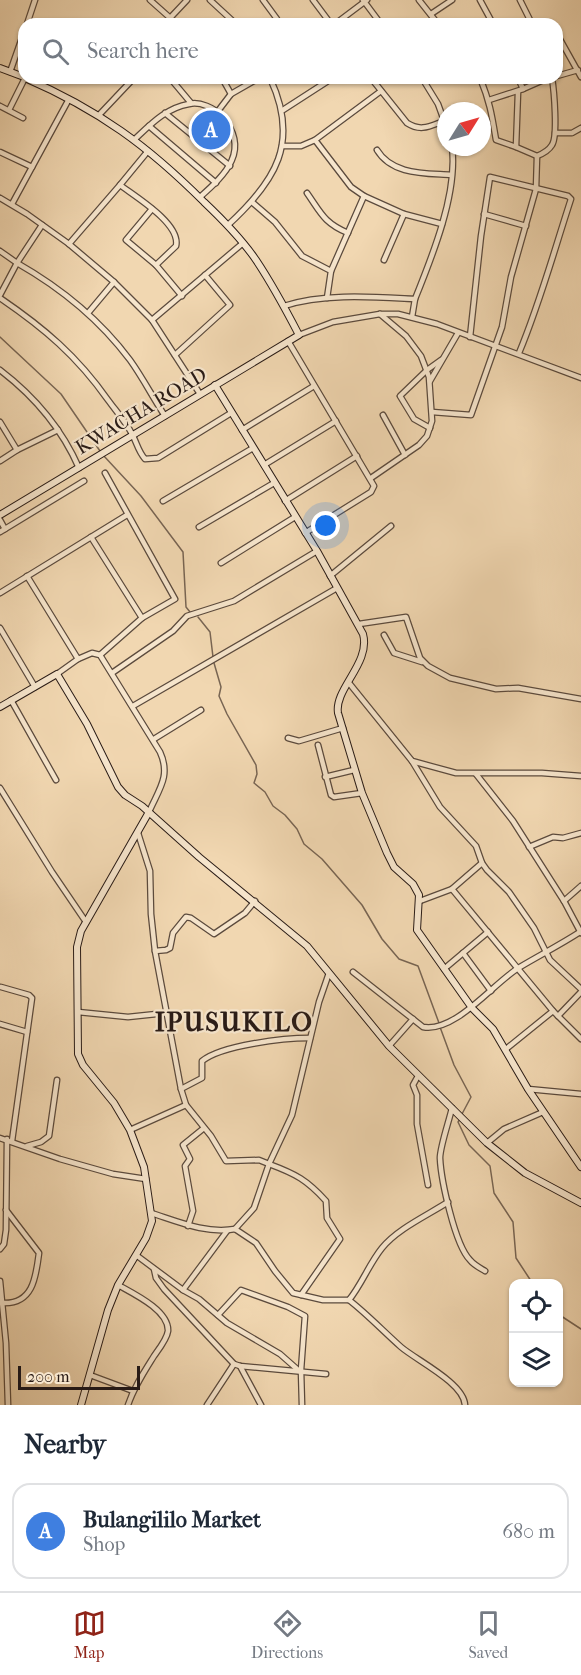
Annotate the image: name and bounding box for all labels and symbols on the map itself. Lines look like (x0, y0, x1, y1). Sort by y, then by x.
north arrow (437, 102, 491, 156)
pin: A (192, 108, 230, 152)
street label: KWACHA ROAD (71, 363, 211, 459)
your location (311, 511, 340, 540)
district label: IPUSUKILO (155, 1007, 313, 1038)
scale bar (18, 1363, 140, 1390)

